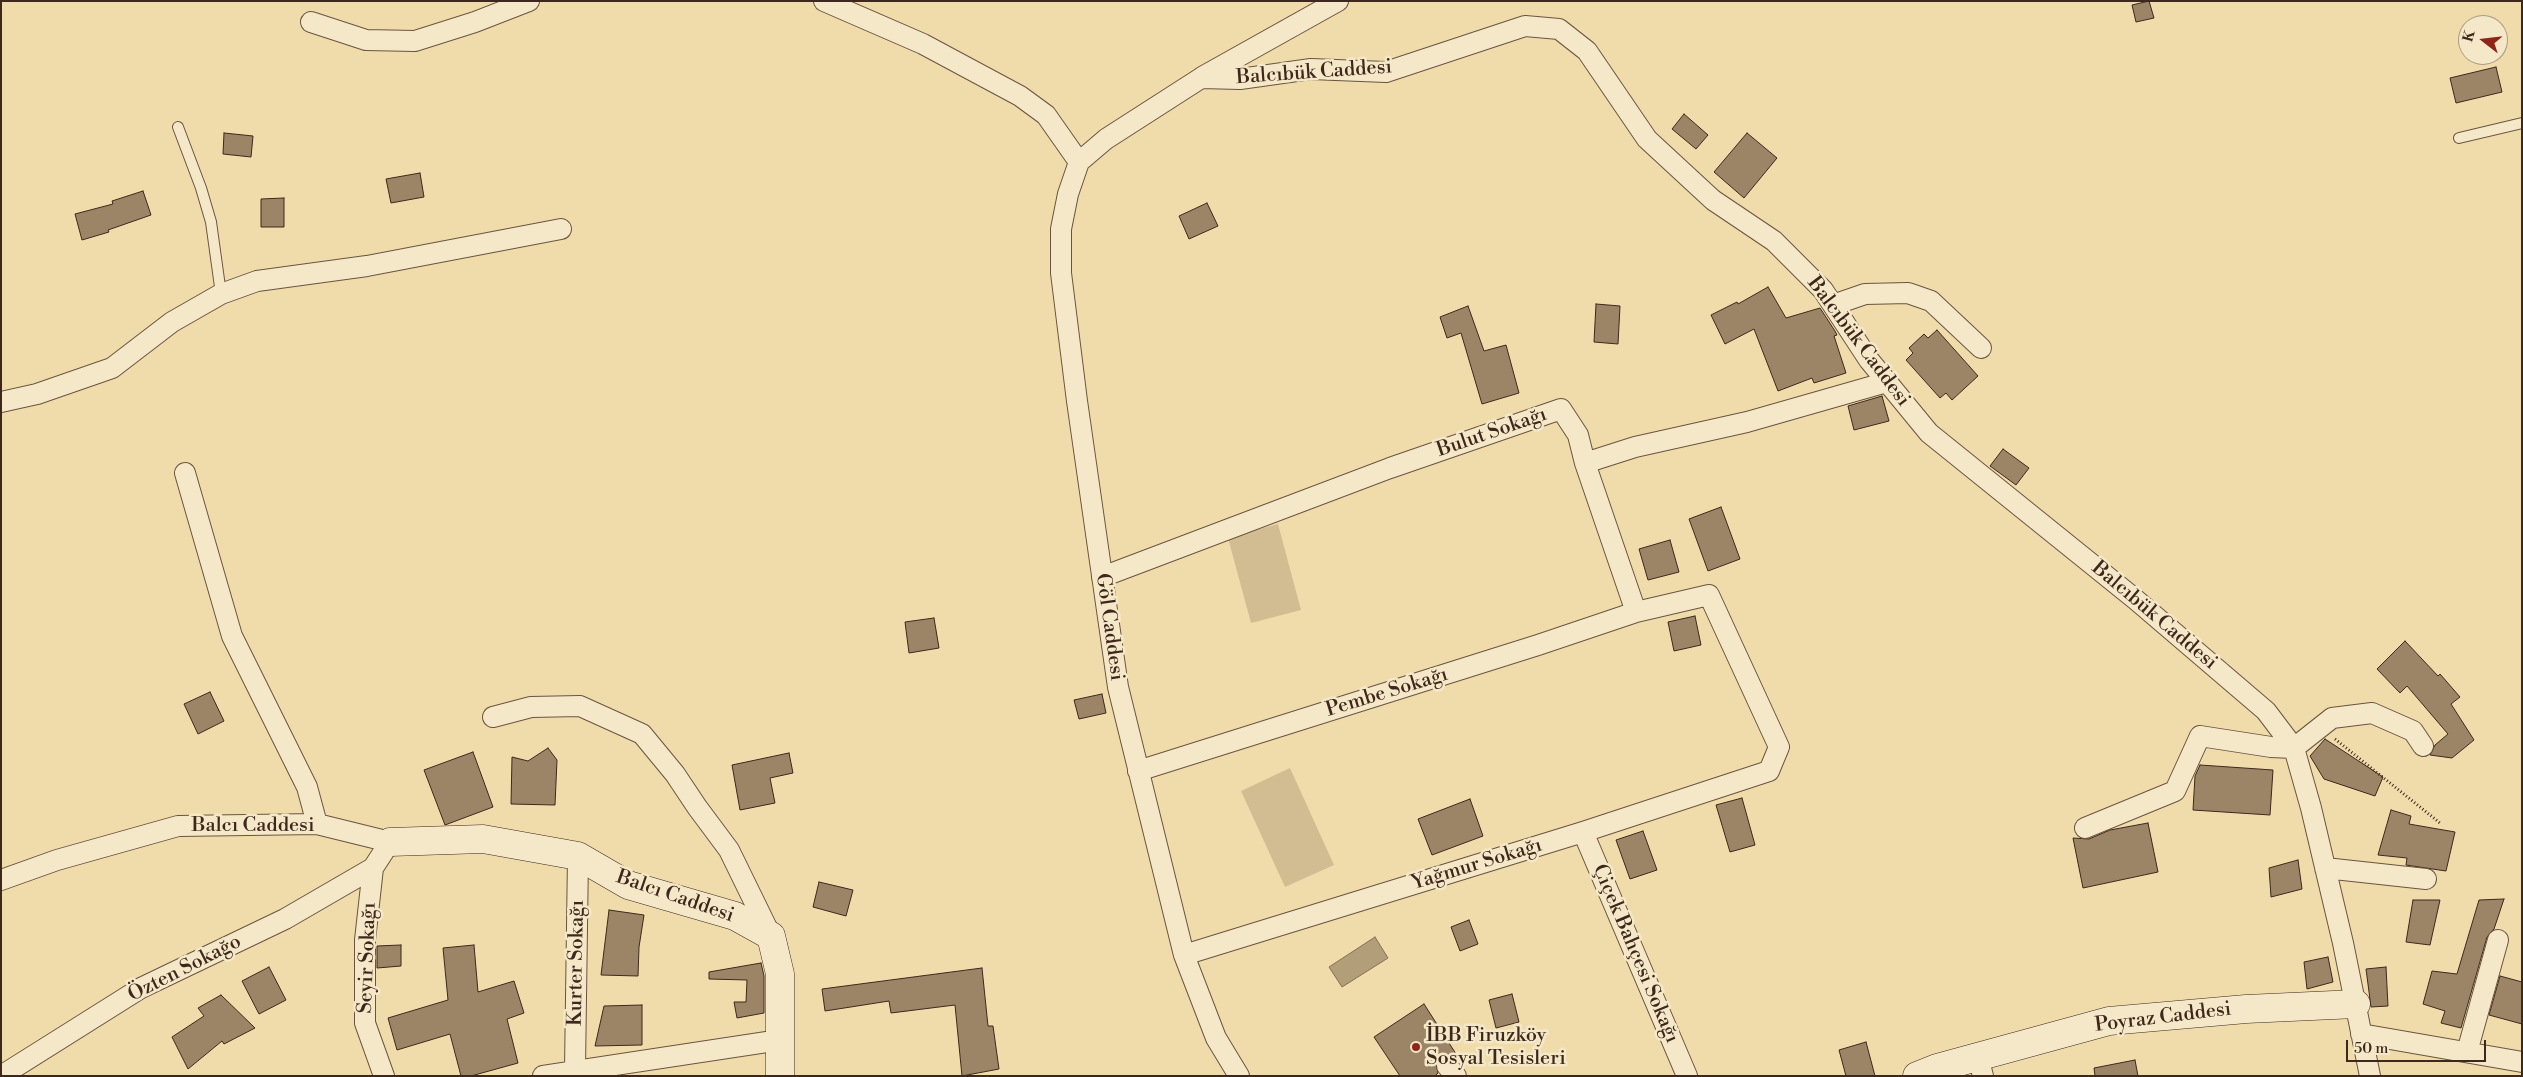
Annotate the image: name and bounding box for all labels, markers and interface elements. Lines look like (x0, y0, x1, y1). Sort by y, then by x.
north arrow (2458, 15, 2508, 65)
text: K (2459, 28, 2480, 44)
street label: Balcıbük Caddesi (1235, 56, 1393, 90)
street label: Balcıbük Caddesi (1801, 272, 1915, 412)
street label: Bulut Sokağı (1434, 403, 1550, 463)
street label: Balcıbük Caddesi (2086, 557, 2222, 675)
street label: Göl Caddesi (1090, 572, 1128, 682)
street label: Pembe Sokağı (1323, 663, 1451, 723)
street label: Balcı Caddesi (192, 814, 314, 838)
street label: Yağmur Sokağı (1409, 834, 1545, 896)
street label: Çiçek Bahçesi Sokağı (1586, 861, 1684, 1047)
street label: Balcı Caddesi (613, 866, 737, 928)
street label: Kurter Sokağı (564, 900, 590, 1026)
street label: Seyir Sokağı (354, 902, 382, 1014)
street label: Özten Sokağo (124, 930, 246, 1008)
street label: Poyraz Caddesi (2093, 998, 2233, 1038)
place label: İBB Firuzköy Sosyal Tesisleri (1426, 1024, 1566, 1071)
scale bar (2348, 1030, 2488, 1062)
text: 50 m (2354, 1039, 2388, 1058)
marker: İBB Firuzköy Sosyal Tesisleri (1410, 1041, 1422, 1053)

